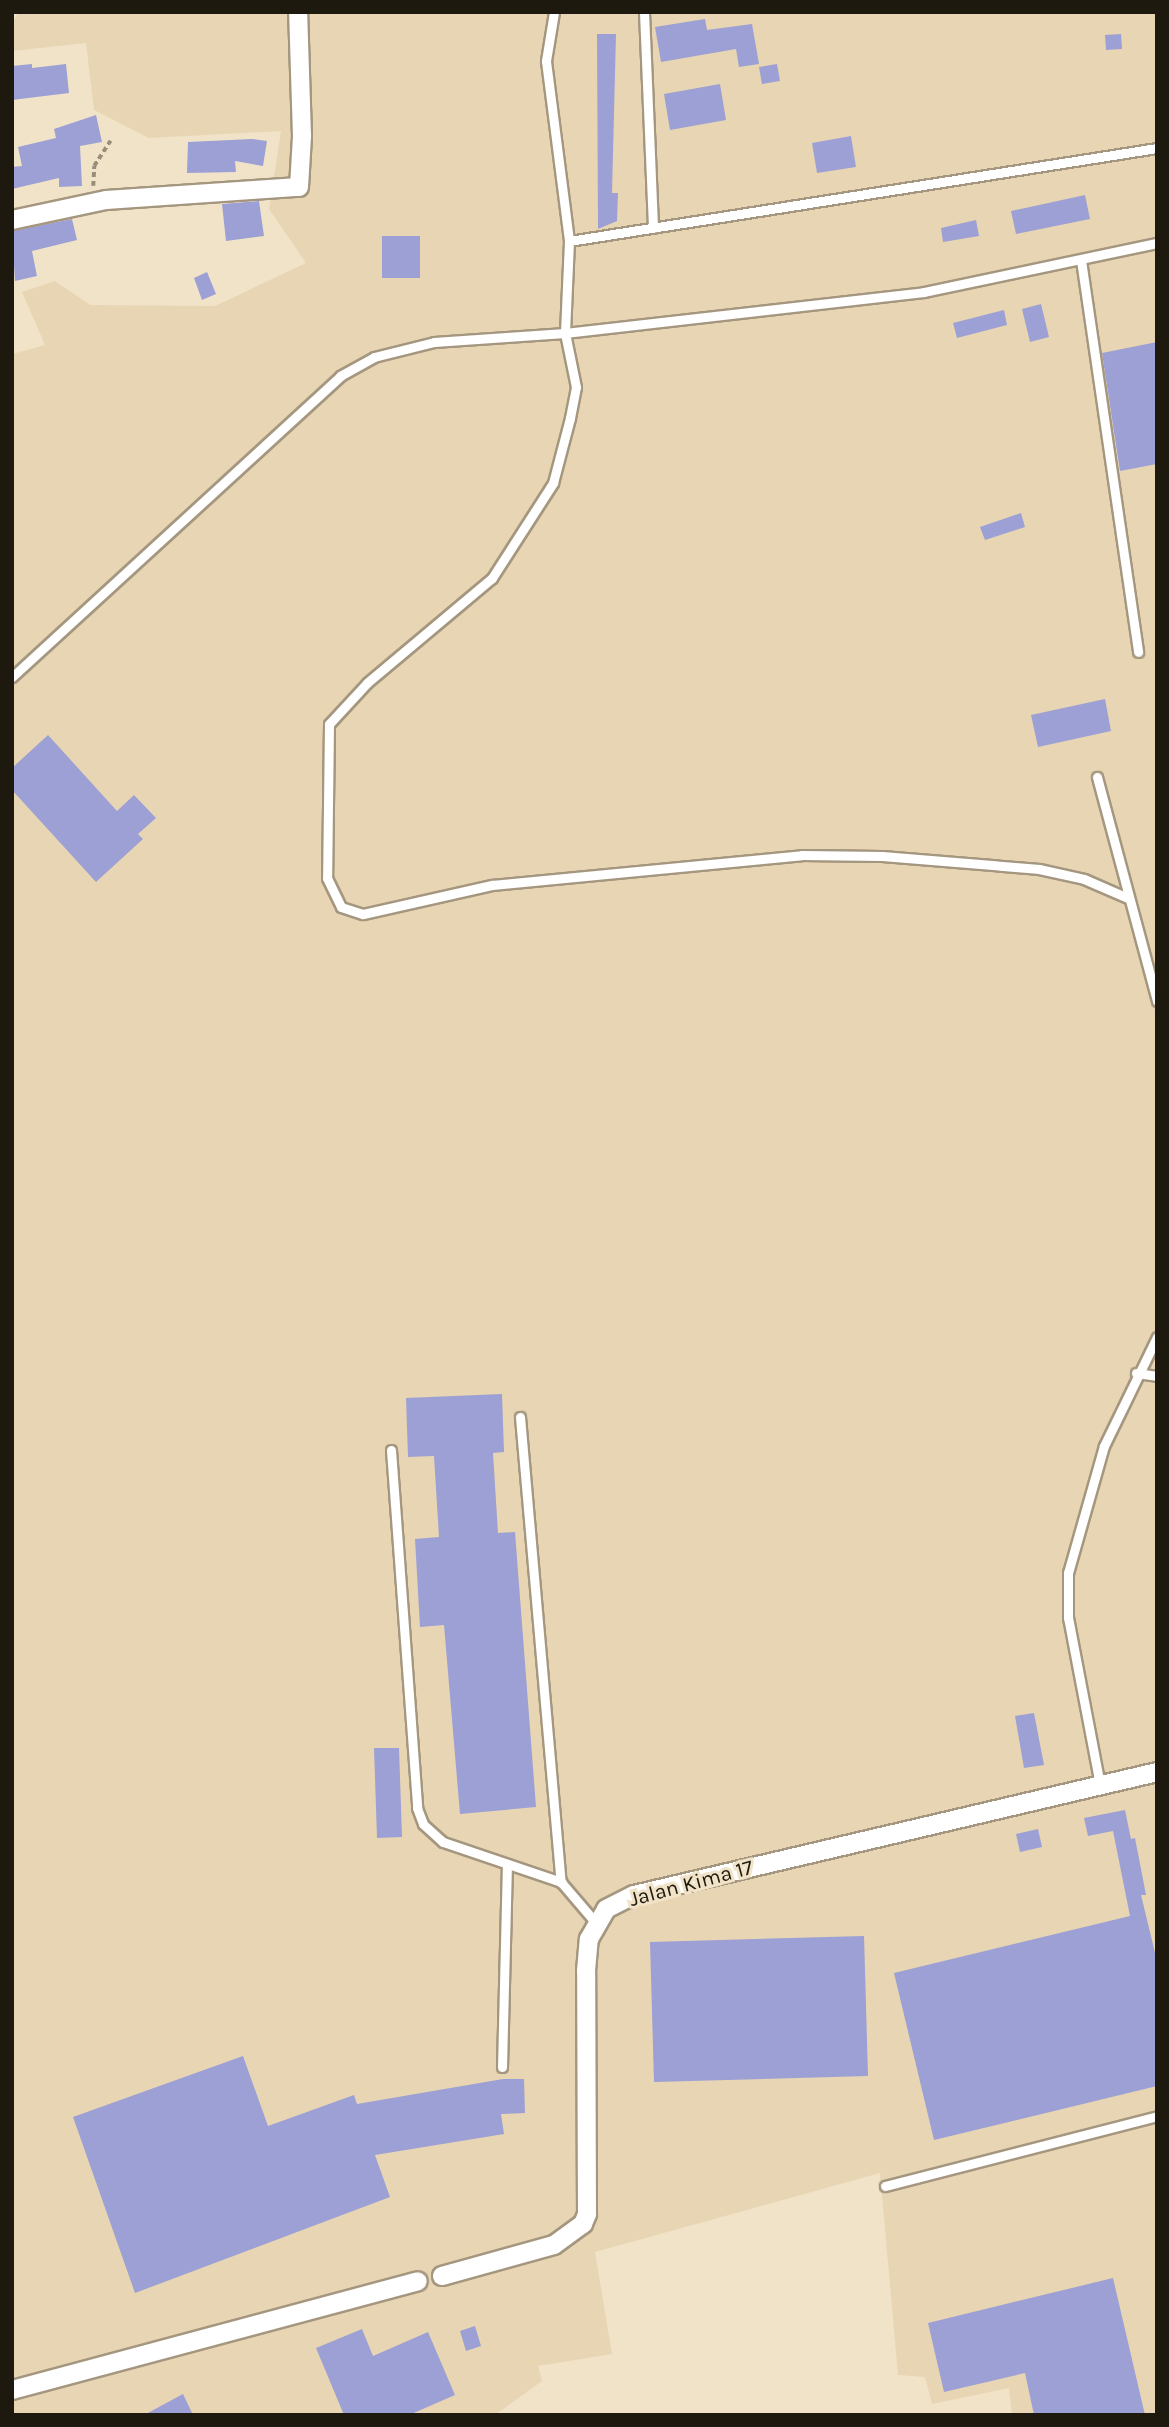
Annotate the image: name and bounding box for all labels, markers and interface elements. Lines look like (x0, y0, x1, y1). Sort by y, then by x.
street label: Jalan Kima 17 (626, 1854, 756, 1912)

